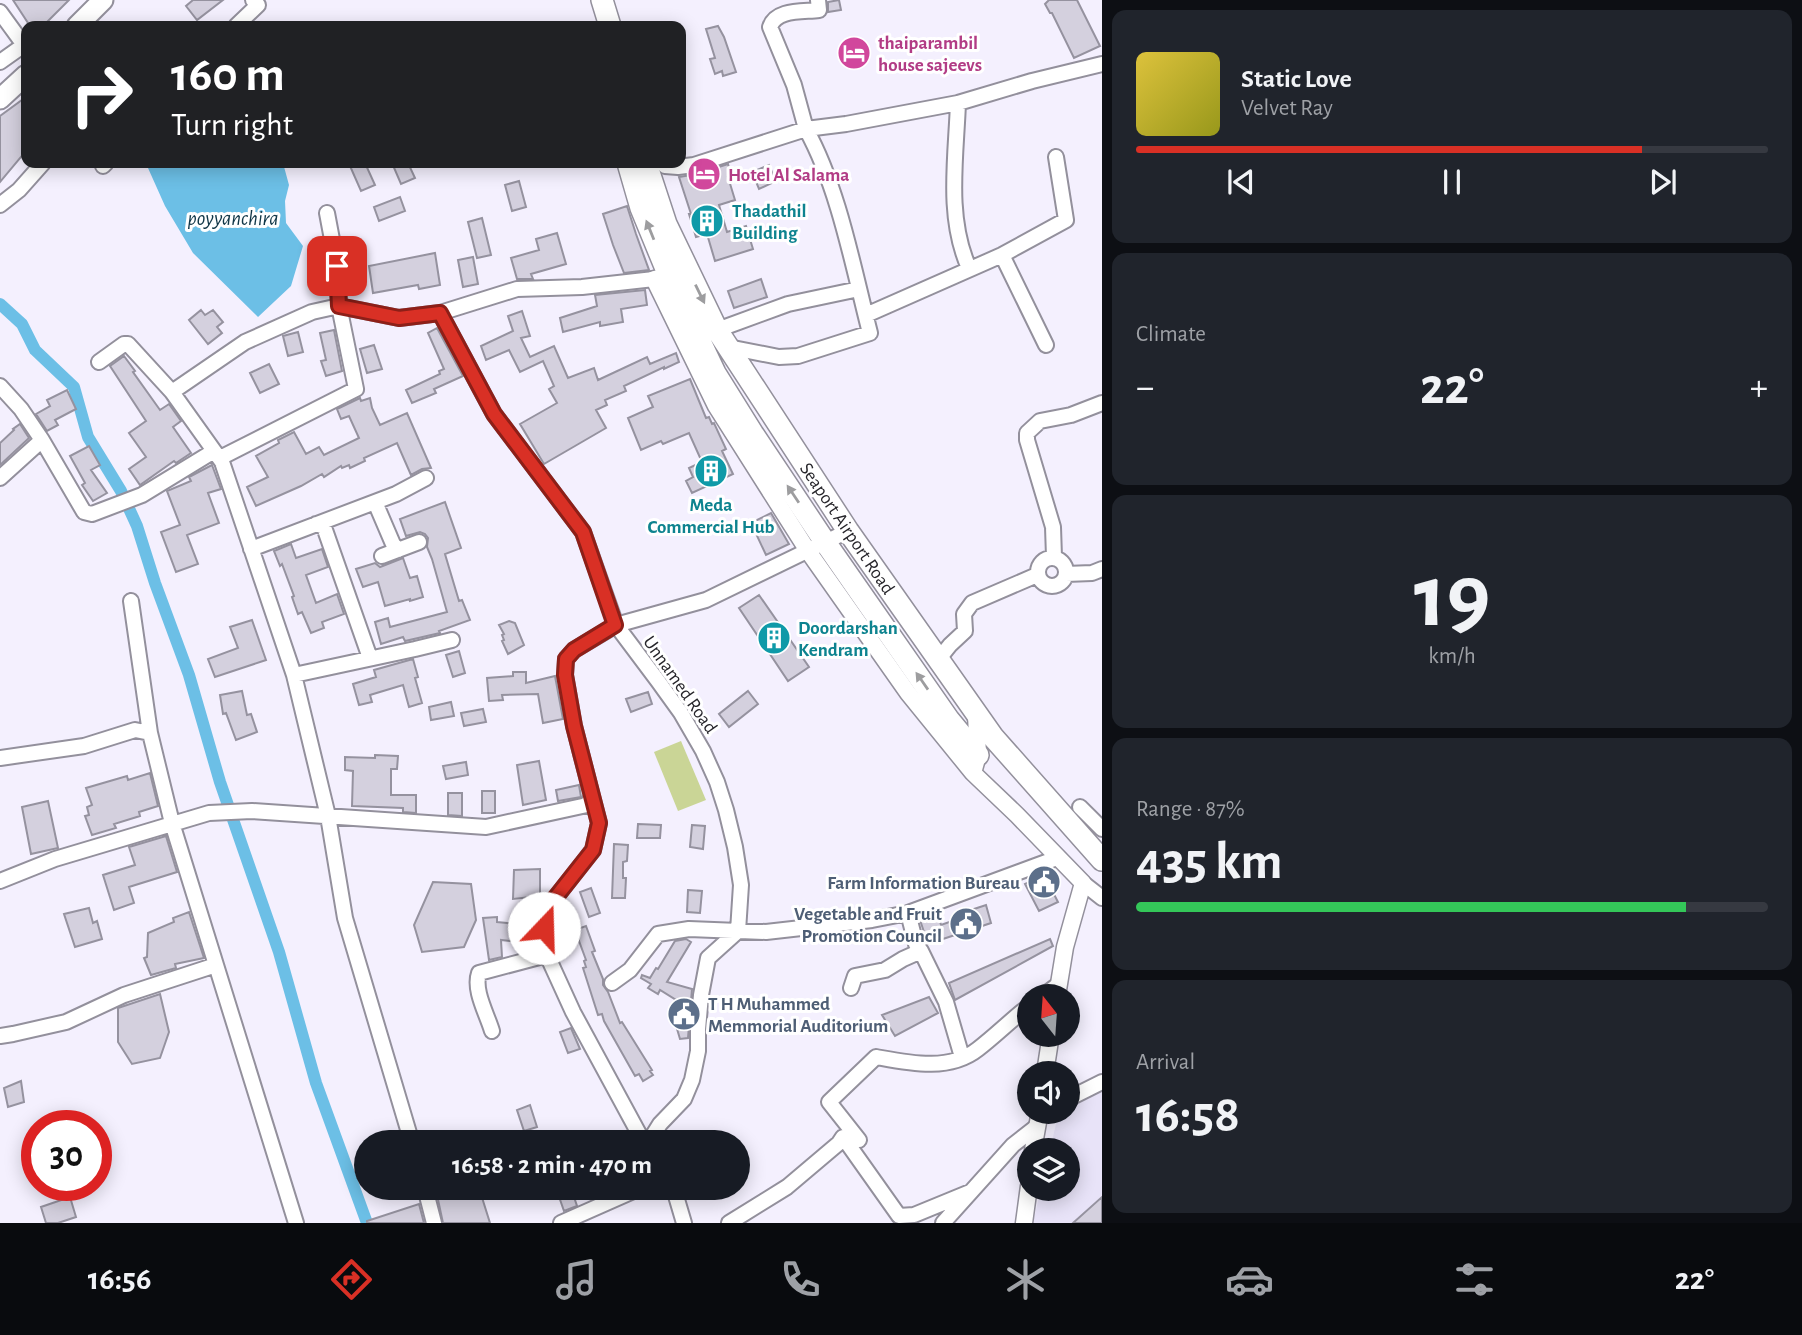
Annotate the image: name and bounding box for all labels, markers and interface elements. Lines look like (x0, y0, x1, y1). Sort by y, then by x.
hotel icon: thaiparambil house sajeevs (835, 34, 873, 72)
place label: thaiparambil house sajeevs (878, 34, 982, 75)
icon: right (56, 49, 147, 140)
text: 160 m (171, 51, 285, 100)
text: Static Love (1241, 66, 1352, 92)
text: Velvet Ray (1241, 97, 1333, 120)
text: Turn right (171, 109, 293, 141)
hotel icon: Hotel Al Salama (685, 155, 723, 193)
icon: previous (1222, 163, 1260, 201)
icon: pause (1433, 163, 1471, 201)
icon: next (1644, 163, 1682, 201)
place label: Hotel Al Salama (728, 166, 850, 185)
building icon: Thadathil Building (688, 202, 726, 240)
place label: Thadathil Building (732, 202, 807, 243)
water label: poyyanchira (187, 208, 279, 230)
one-way arrow (644, 219, 655, 240)
pin (307, 236, 367, 296)
icon: arrive (318, 247, 356, 285)
one-way arrow (694, 284, 705, 304)
text: Climate (1136, 323, 1206, 346)
text: 22° (1420, 361, 1484, 413)
text: − (1136, 369, 1154, 407)
text: + (1750, 369, 1768, 407)
building icon: Meda Commercial Hub (692, 452, 730, 490)
street label: Seaport Airport Road (796, 460, 898, 598)
one-way arrow (786, 484, 799, 504)
place label: Meda Commercial Hub (647, 496, 775, 537)
text: 19 (1414, 552, 1490, 643)
building icon: Doordarshan Kendram (755, 619, 793, 657)
place label: Doordarshan Kendram (798, 619, 898, 660)
street label: Unnamed Road (639, 633, 720, 737)
text: km/h (1428, 645, 1476, 668)
one-way arrow (915, 672, 929, 690)
text: Range · 87% (1136, 798, 1245, 821)
text: 435 km (1136, 836, 1283, 888)
public building icon: Farm Information Bureau (1025, 863, 1063, 901)
place label: Farm Information Bureau (827, 874, 1020, 893)
position arrow (507, 891, 581, 965)
place label: Vegetable and Fruit Promotion Council (794, 905, 943, 946)
public building icon: Vegetable and Fruit Promotion Council (947, 905, 985, 943)
north arrow (1017, 984, 1080, 1046)
map controls (1017, 984, 1080, 1201)
public building icon: T H Muhammed Memmorial Auditorium (665, 995, 703, 1033)
place label: T H Muhammed Memmorial Auditorium (708, 995, 888, 1036)
text: Arrival (1136, 1051, 1195, 1074)
button: sound (1017, 1061, 1080, 1124)
text: 16:58 (1136, 1089, 1240, 1141)
speed limit sign: 30 (21, 1110, 112, 1201)
button: layers (1017, 1138, 1080, 1201)
text: 16:58 · 2 min · 470 m (452, 1152, 652, 1178)
icon: directions (327, 1255, 376, 1304)
icon: music (552, 1255, 601, 1304)
icon: phone (776, 1255, 825, 1304)
icon: climate (1001, 1255, 1050, 1304)
icon: car (1225, 1255, 1274, 1304)
icon: filters (1450, 1255, 1499, 1304)
text: 16:56 (88, 1263, 151, 1295)
text: 22° (1675, 1263, 1714, 1295)

